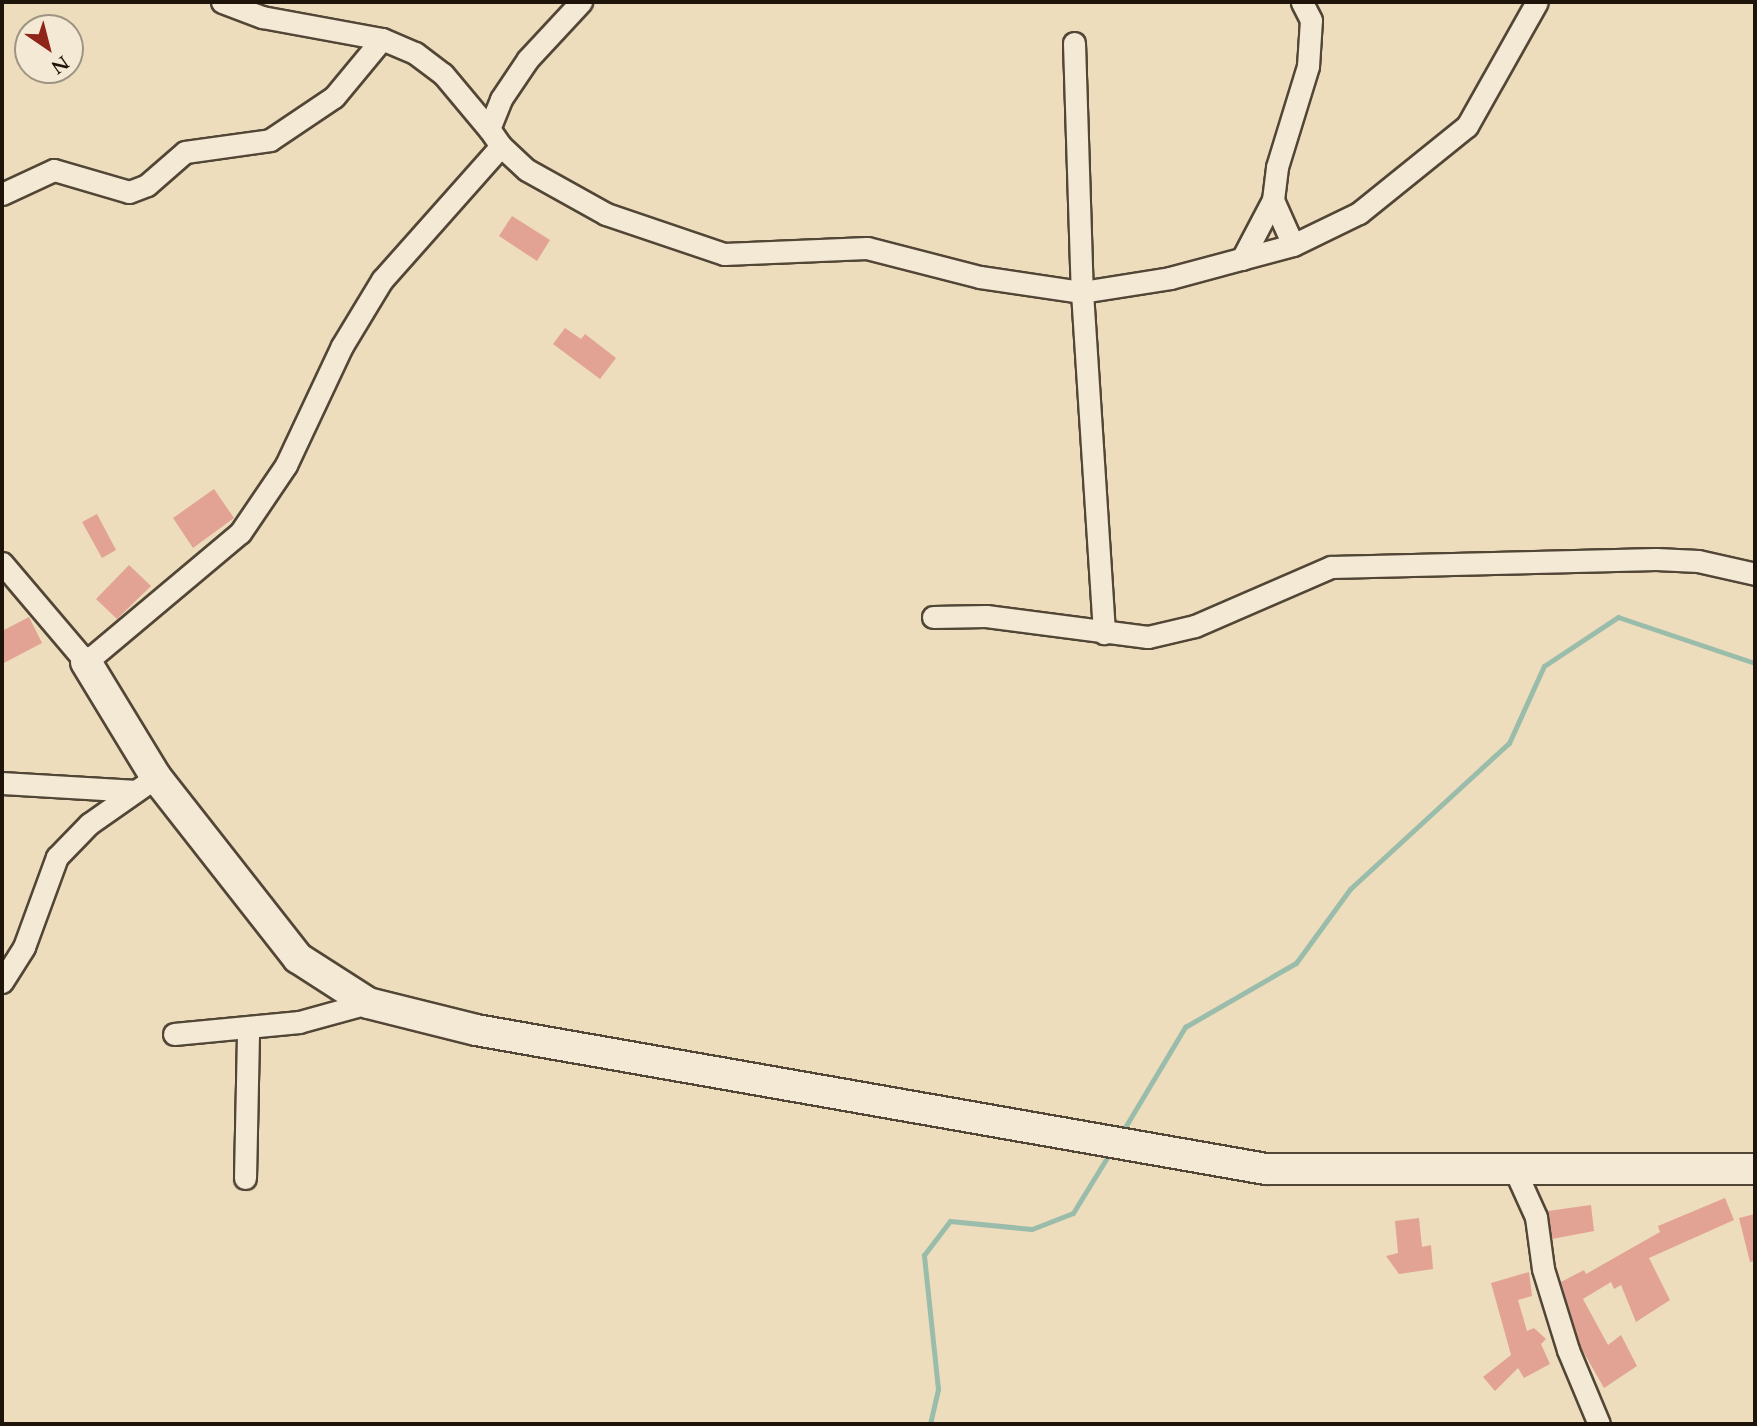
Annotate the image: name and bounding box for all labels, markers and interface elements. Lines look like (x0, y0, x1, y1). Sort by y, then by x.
north arrow (14, 14, 84, 84)
text: N (46, 49, 74, 80)

